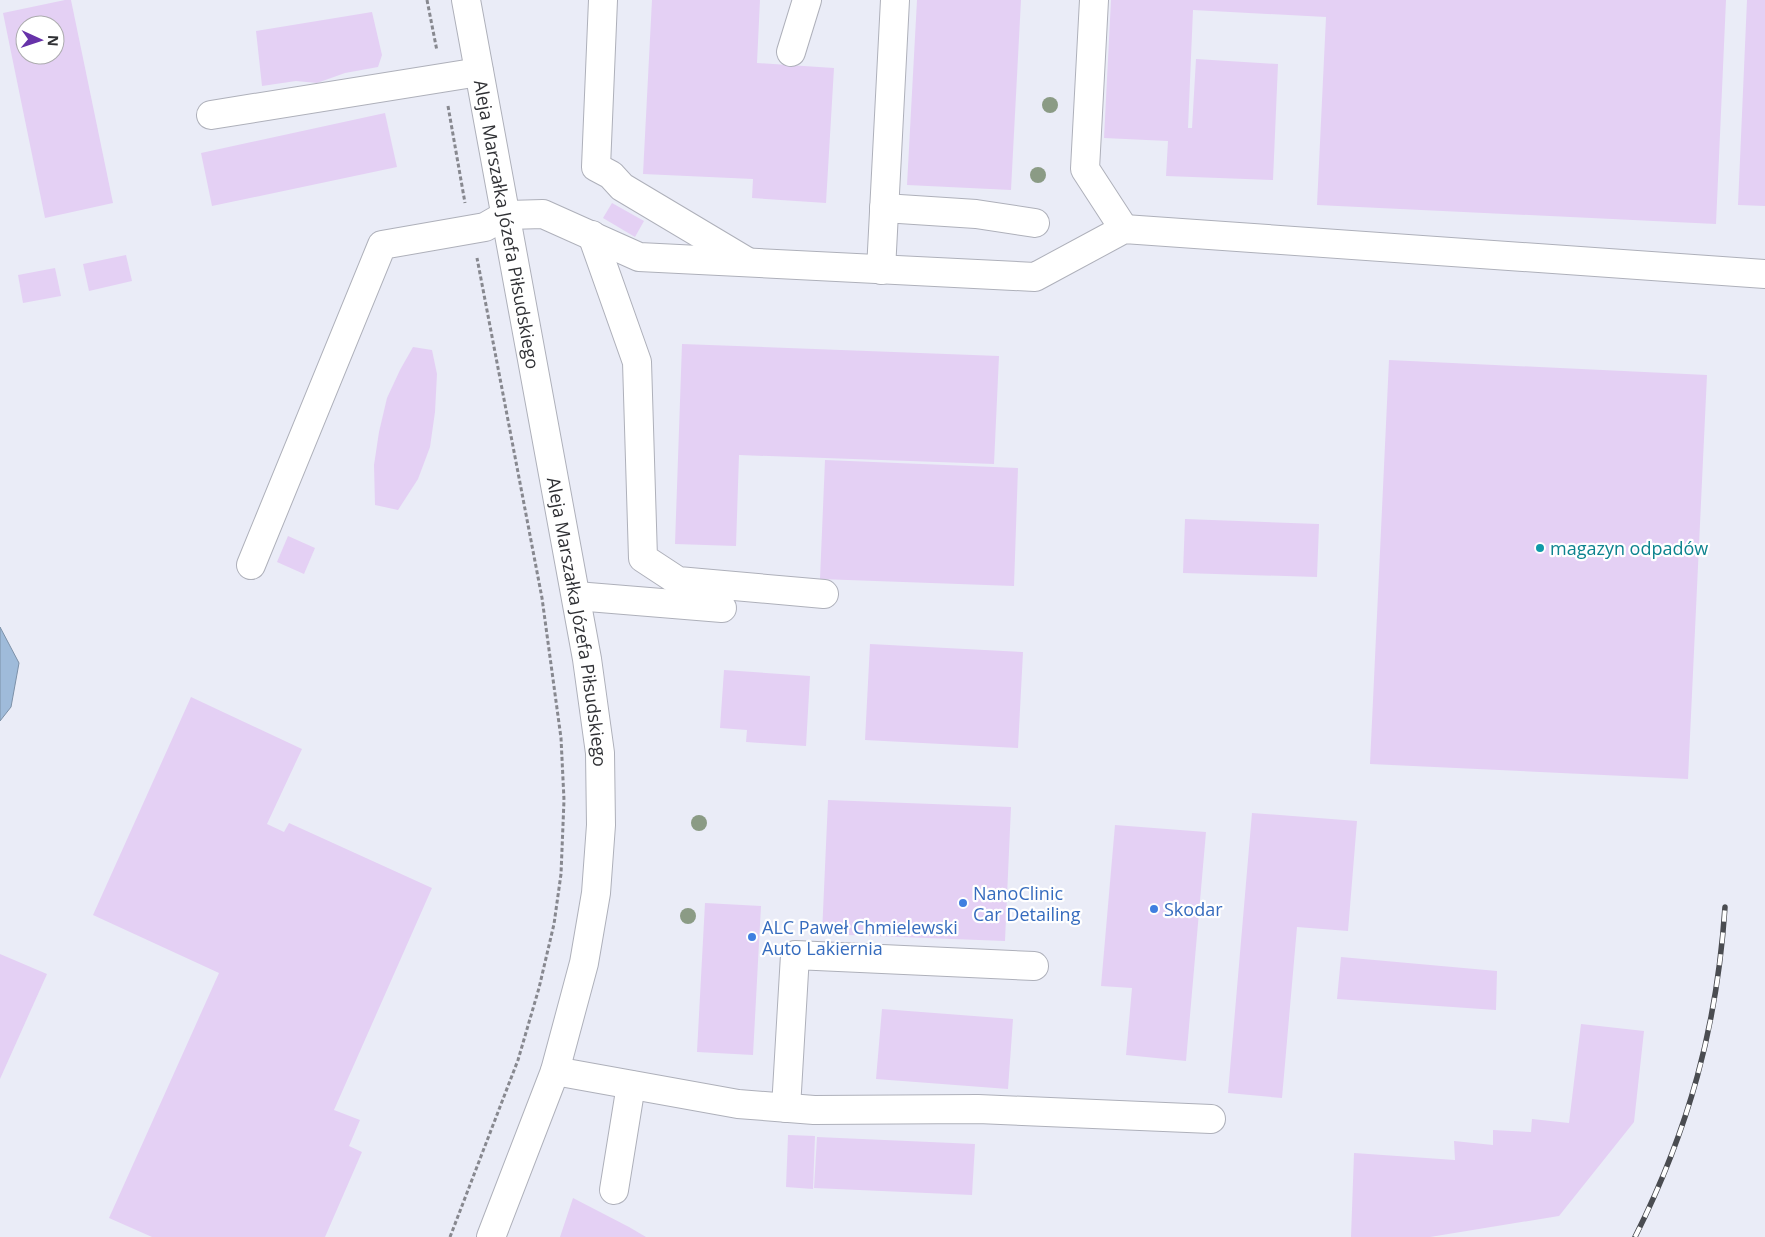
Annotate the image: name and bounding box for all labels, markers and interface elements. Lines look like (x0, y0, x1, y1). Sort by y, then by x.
north arrow (15, 15, 65, 65)
text: N (44, 35, 63, 47)
street label: Aleja Marszałka Józefa Piłsudskiego (469, 78, 545, 371)
street label: Aleja Marszałka Józefa Piłsudskiego (542, 475, 612, 767)
place label: magazyn odpadów (1550, 536, 1708, 560)
marker: magazyn odpadów (1534, 542, 1546, 554)
place label: NanoClinic Car Detailing (973, 881, 1081, 926)
marker: NanoClinic Car Detailing (957, 897, 969, 909)
place label: Skodar (1164, 897, 1223, 921)
marker: Skodar (1148, 903, 1160, 915)
place label: ALC Paweł Chmielewski Auto Lakiernia (762, 915, 958, 960)
marker: ALC Paweł Chmielewski Auto Lakiernia (746, 931, 758, 943)

